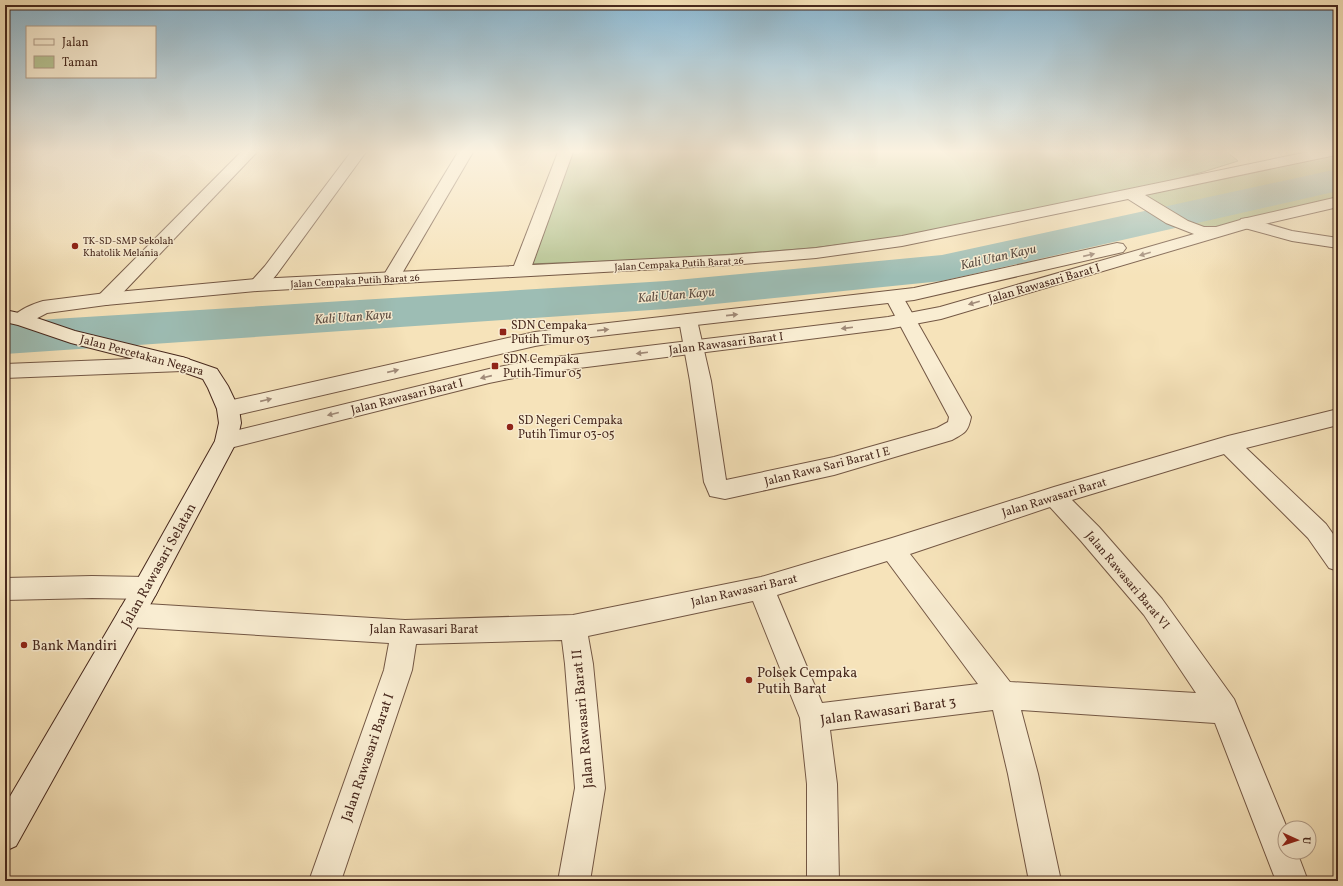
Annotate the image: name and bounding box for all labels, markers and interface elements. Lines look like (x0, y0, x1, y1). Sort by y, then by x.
legend (26, 26, 156, 78)
text: Jalan (62, 35, 89, 51)
text: Taman (62, 55, 98, 71)
place label: TK-SD-SMP Sekolah Khatolik Melania (83, 234, 173, 260)
water label: Kali Utan Kayu (959, 240, 1039, 275)
marker: TK-SD-SMP Sekolah Khatolik Melania (70, 241, 80, 251)
one-way arrow (1083, 251, 1095, 257)
one-way arrow (1138, 251, 1150, 257)
street label: Jalan Cempaka Putih Barat 26 (614, 254, 744, 274)
street label: Jalan Rawasari Barat I (987, 260, 1102, 308)
street label: Jalan Cempaka Putih Barat 26 (290, 271, 420, 291)
water label: Kali Utan Kayu (637, 284, 716, 308)
one-way arrow (968, 300, 980, 306)
water label: Kali Utan Kayu (314, 306, 393, 330)
one-way arrow (726, 312, 738, 319)
place label: SDN Cempaka Putih Timur 03 (511, 318, 590, 348)
one-way arrow (841, 325, 853, 331)
one-way arrow (597, 326, 609, 333)
marker: SDN Cempaka Putih Timur 03 (498, 327, 508, 337)
street label: Jalan Rawasari Barat I (668, 329, 784, 359)
street label: Jalan Percetakan Negara (78, 332, 205, 380)
one-way arrow (636, 350, 648, 356)
place label: SDN Cempaka Putih Timur 05 (503, 352, 582, 382)
marker: SDN Cempaka Putih Timur 05 (490, 361, 500, 371)
one-way arrow (387, 368, 399, 374)
one-way arrow (480, 374, 493, 380)
street label: Jalan Rawasari Barat I (349, 375, 465, 419)
one-way arrow (260, 397, 272, 403)
one-way arrow (327, 412, 339, 418)
place label: SD Negeri Cempaka Putih Timur 03-05 (518, 413, 623, 443)
marker: SD Negeri Cempaka Putih Timur 03-05 (505, 422, 515, 432)
street label: Jalan Rawa Sari Barat I E (763, 444, 892, 490)
street label: Jalan Rawasari Barat (1000, 474, 1109, 522)
street label: Jalan Rawasari Selatan (117, 500, 201, 631)
street label: Jalan Rawasari Barat VI (1081, 528, 1173, 633)
street label: Jalan Rawasari Barat (689, 571, 799, 611)
street label: Jalan Rawasari Barat (370, 622, 478, 638)
place label: Bank Mandiri (32, 637, 117, 656)
marker: Bank Mandiri (19, 640, 29, 650)
street label: Jalan Rawasari Barat II (568, 648, 599, 789)
place label: Polsek Cempaka Putih Barat (757, 664, 857, 699)
marker: Polsek Cempaka Putih Barat (744, 675, 754, 685)
street label: Jalan Rawasari Barat I (338, 691, 399, 824)
street label: Jalan Rawasari Barat 3 (819, 693, 957, 730)
north arrow (1277, 820, 1317, 860)
text: U (1298, 836, 1313, 845)

